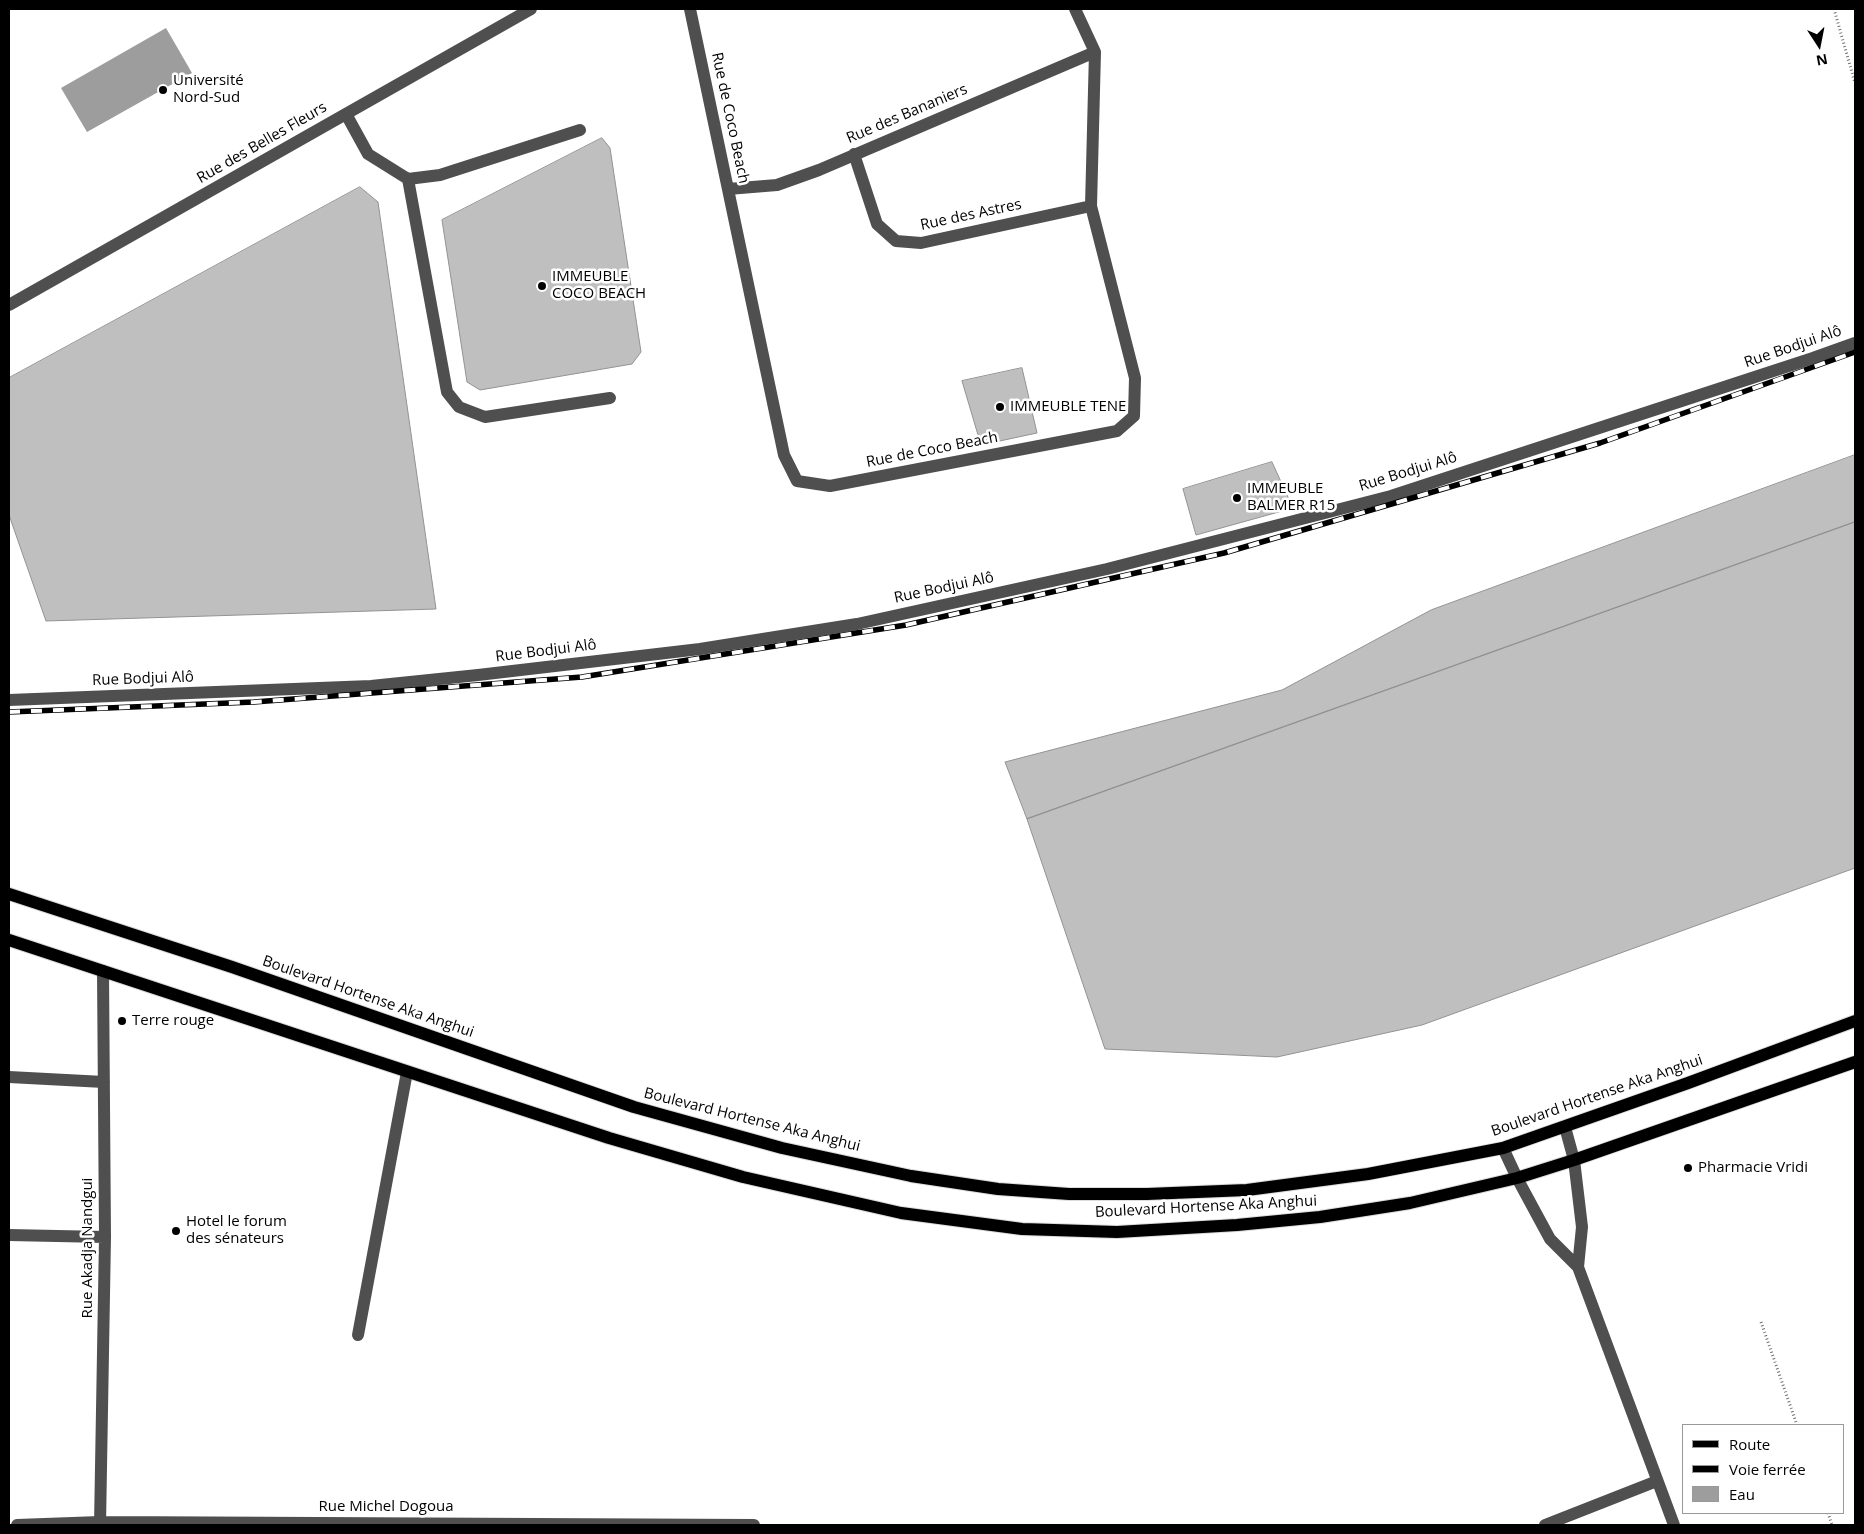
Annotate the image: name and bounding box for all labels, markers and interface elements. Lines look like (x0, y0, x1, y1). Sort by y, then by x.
north arrow (1794, 20, 1844, 70)
text: N (1815, 50, 1829, 71)
street label: Rue de Coco Beach (707, 51, 753, 185)
place label: Université Nord-Sud (173, 72, 244, 107)
street label: Rue des Bananiers (844, 80, 970, 148)
marker: Université Nord-Sud (157, 84, 169, 96)
street label: Rue des Belles Fleurs (194, 98, 330, 188)
street label: Rue des Astres (919, 195, 1023, 235)
place label: IMMEUBLE COCO BEACH (552, 268, 646, 303)
marker: IMMEUBLE COCO BEACH (536, 280, 548, 292)
street label: Rue Bodjui Alô (1742, 322, 1844, 372)
place label: IMMEUBLE TENE (1010, 398, 1126, 416)
marker: IMMEUBLE TENE (994, 401, 1006, 413)
street label: Rue de Coco Beach (865, 428, 999, 472)
street label: Rue Bodjui Alô (1357, 449, 1459, 495)
place label: IMMEUBLE BALMER R15 (1247, 480, 1335, 515)
marker: IMMEUBLE BALMER R15 (1231, 492, 1243, 504)
street label: Rue Bodjui Alô (892, 569, 996, 607)
street label: Rue Bodjui Alô (494, 636, 598, 666)
street label: Rue Bodjui Alô (92, 668, 194, 690)
street label: Boulevard Hortense Aka Anghui (260, 952, 476, 1042)
place label: Terre rouge (132, 1012, 214, 1030)
marker: Terre rouge (116, 1015, 128, 1027)
street label: Boulevard Hortense Aka Anghui (1489, 1051, 1705, 1141)
street label: Boulevard Hortense Aka Anghui (642, 1084, 862, 1156)
place label: Pharmacie Vridi (1698, 1159, 1808, 1177)
marker: Pharmacie Vridi (1682, 1162, 1694, 1174)
street label: Rue Akadja Nandgui (79, 1178, 97, 1318)
street label: Boulevard Hortense Aka Anghui (1094, 1192, 1318, 1222)
place label: Hotel le forum des sénateurs (186, 1213, 287, 1248)
marker: Hotel le forum des sénateurs (170, 1225, 182, 1237)
legend (1682, 1424, 1844, 1514)
text: Route (1729, 1434, 1770, 1454)
text: Voie ferrée (1729, 1459, 1806, 1479)
text: Eau (1729, 1484, 1755, 1504)
street label: Rue Michel Dogoua (318, 1498, 454, 1516)

